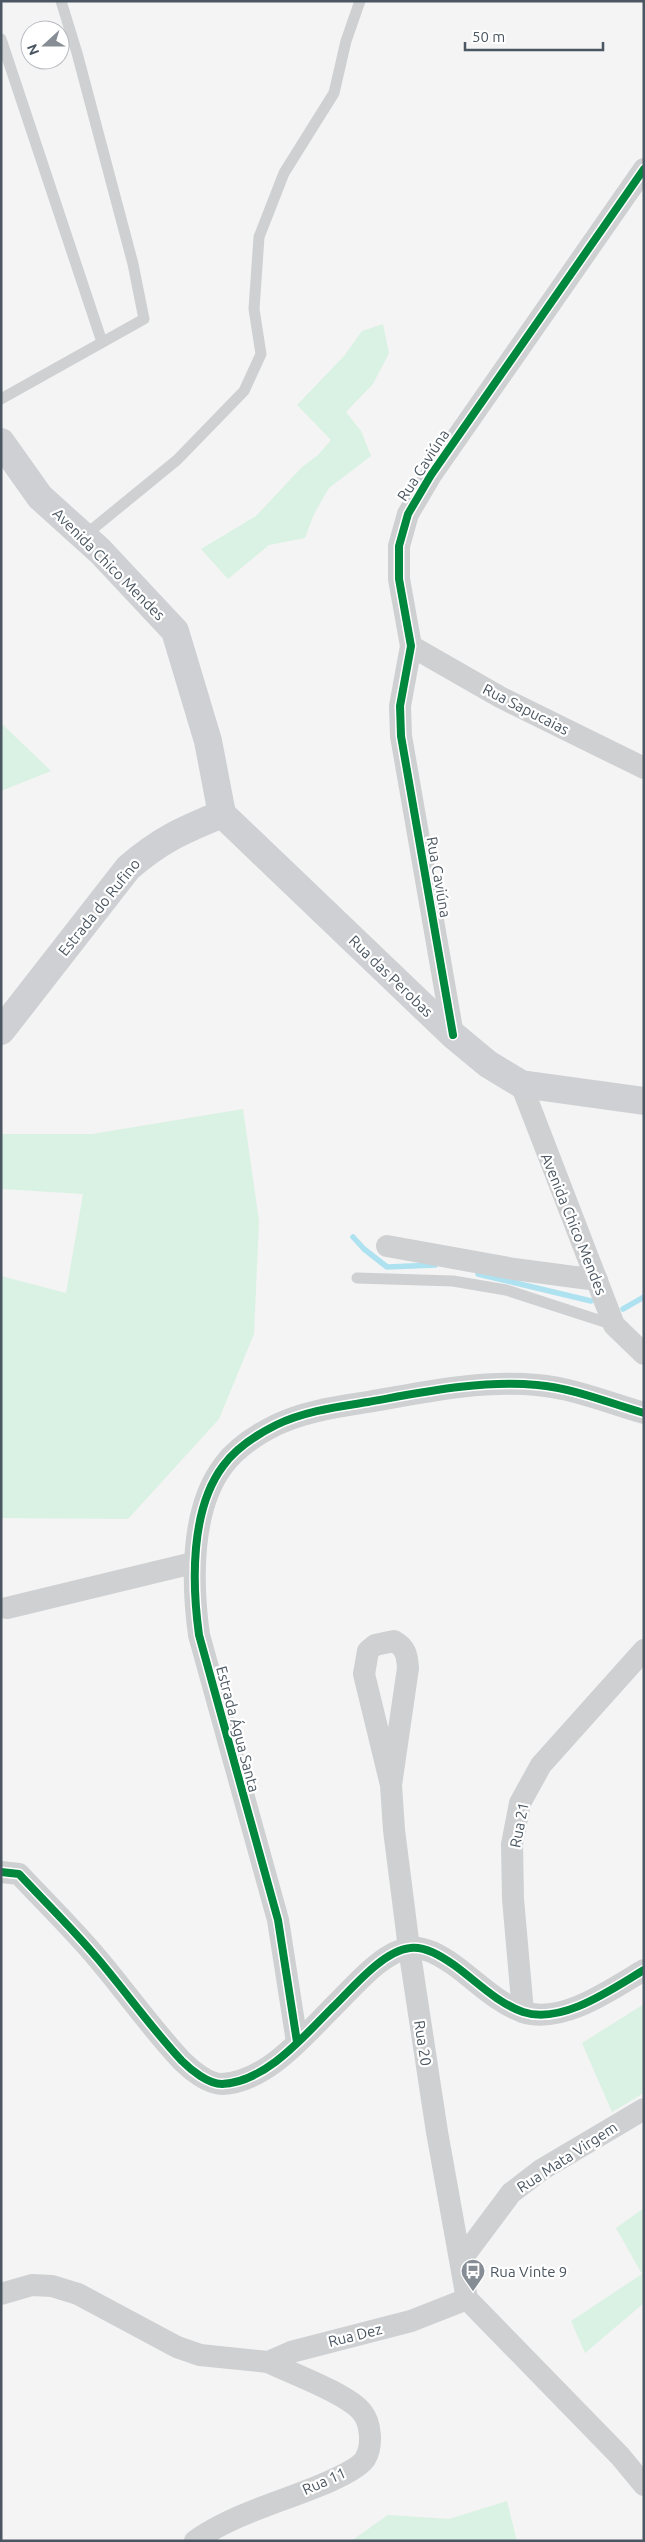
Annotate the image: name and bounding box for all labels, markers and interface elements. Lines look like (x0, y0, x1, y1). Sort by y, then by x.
north arrow (20, 20, 70, 70)
scale bar (465, 20, 602, 52)
text: 50 m (472, 28, 505, 45)
text: N (24, 42, 42, 57)
street label: Rua Caviúna (394, 426, 452, 504)
street label: Avenida Chico Mendes (50, 505, 168, 623)
street label: Rua Sapucaias (480, 680, 572, 738)
street label: Rua Caviúna (424, 835, 454, 919)
street label: Estrada do Rufino (55, 855, 143, 959)
street label: Rua das Perobas (346, 932, 436, 1020)
street label: Avenida Chico Mendes (538, 1151, 610, 1297)
street label: Estrada Água Santa (213, 1664, 263, 1794)
street label: Rua 21 (506, 1801, 532, 1849)
street label: Rua 20 (411, 2019, 435, 2067)
street label: Rua Mata Virgem (514, 2118, 620, 2196)
bus stop icon: Rua Vinte 9 (460, 2258, 486, 2292)
place label: Rua Vinte 9 (490, 2263, 567, 2280)
street label: Rua Dez (326, 2320, 384, 2350)
street label: Rua 11 (300, 2464, 348, 2498)

